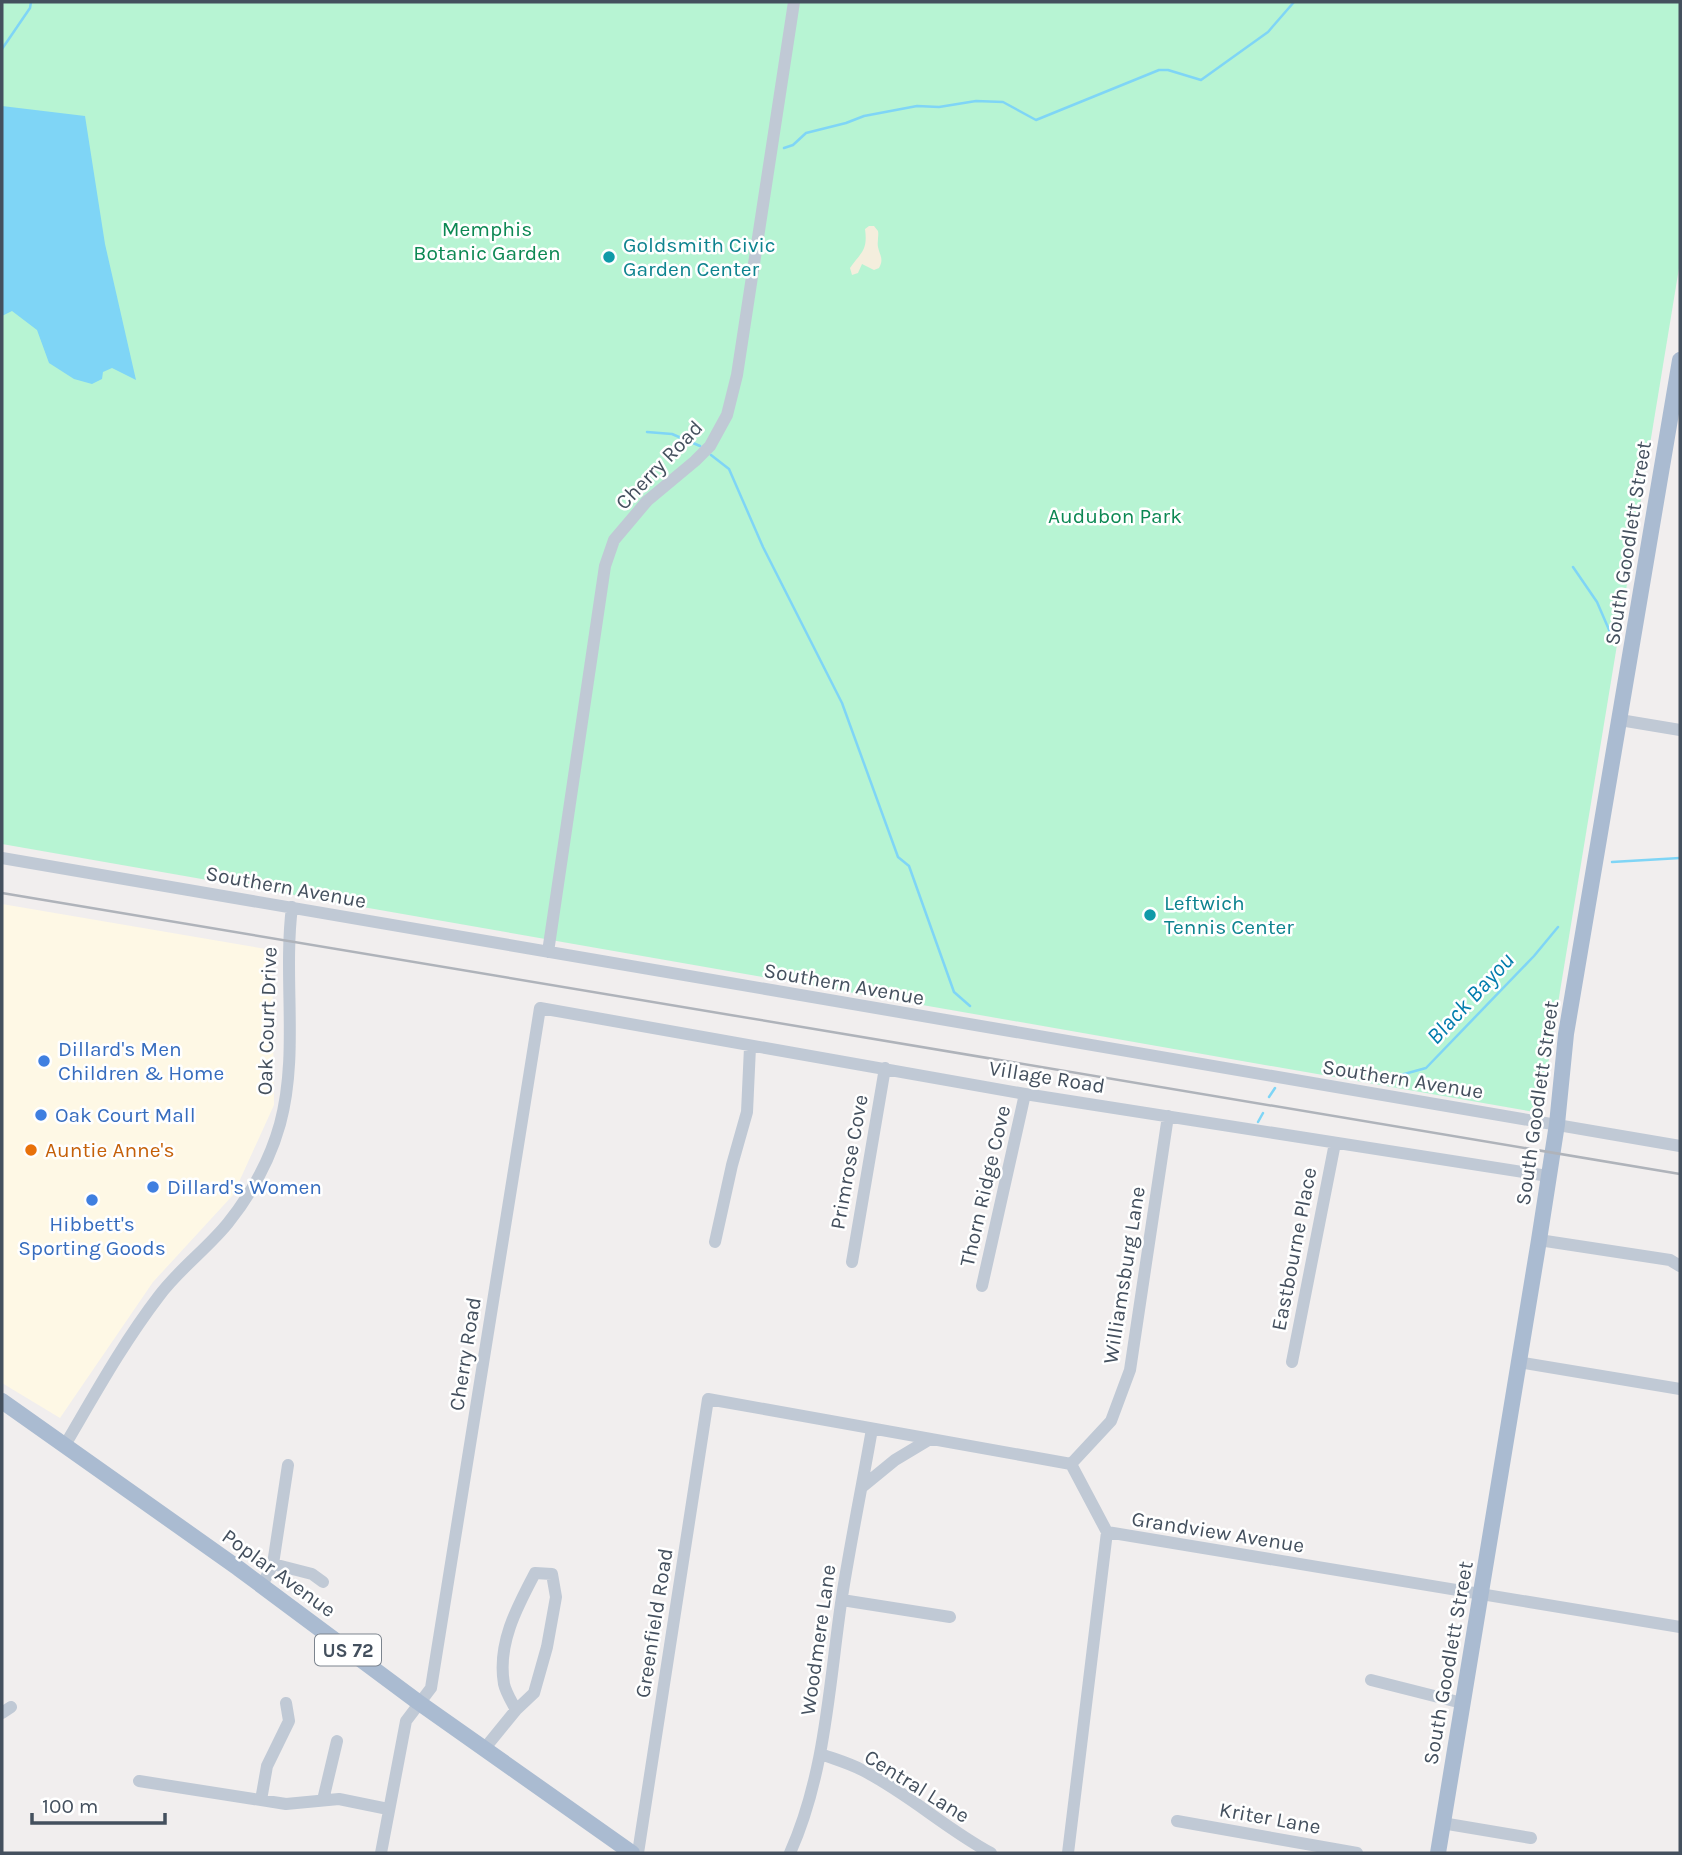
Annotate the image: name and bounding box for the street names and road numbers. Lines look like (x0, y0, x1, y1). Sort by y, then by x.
street label: Cherry Road (611, 415, 707, 515)
street label: South Goodlett Street (1600, 439, 1656, 647)
street label: Southern Avenue (204, 861, 368, 913)
street label: Oak Court Drive (252, 946, 282, 1096)
street label: Southern Avenue (762, 958, 926, 1010)
street label: South Goodlett Street (1511, 999, 1563, 1207)
street label: Southern Avenue (1321, 1054, 1485, 1104)
street label: Village Road (987, 1056, 1107, 1098)
street label: Primrose Cove (825, 1093, 873, 1231)
street label: Thorn Ridge Cove (955, 1103, 1015, 1269)
street label: Eastbourne Place (1266, 1165, 1322, 1333)
street label: Williamsburg Lane (1098, 1185, 1150, 1365)
street label: Cherry Road (444, 1296, 486, 1412)
street label: Grandview Avenue (1130, 1506, 1306, 1558)
street label: Poplar Avenue (218, 1524, 340, 1622)
street label: Greenfield Road (630, 1546, 678, 1700)
street label: South Goodlett Street (1418, 1559, 1478, 1767)
street label: Woodmere Lane (796, 1563, 840, 1717)
road number: US 72 (315, 1634, 381, 1666)
street label: Central Lane (860, 1744, 974, 1828)
street label: Kriter Lane (1217, 1797, 1323, 1839)

